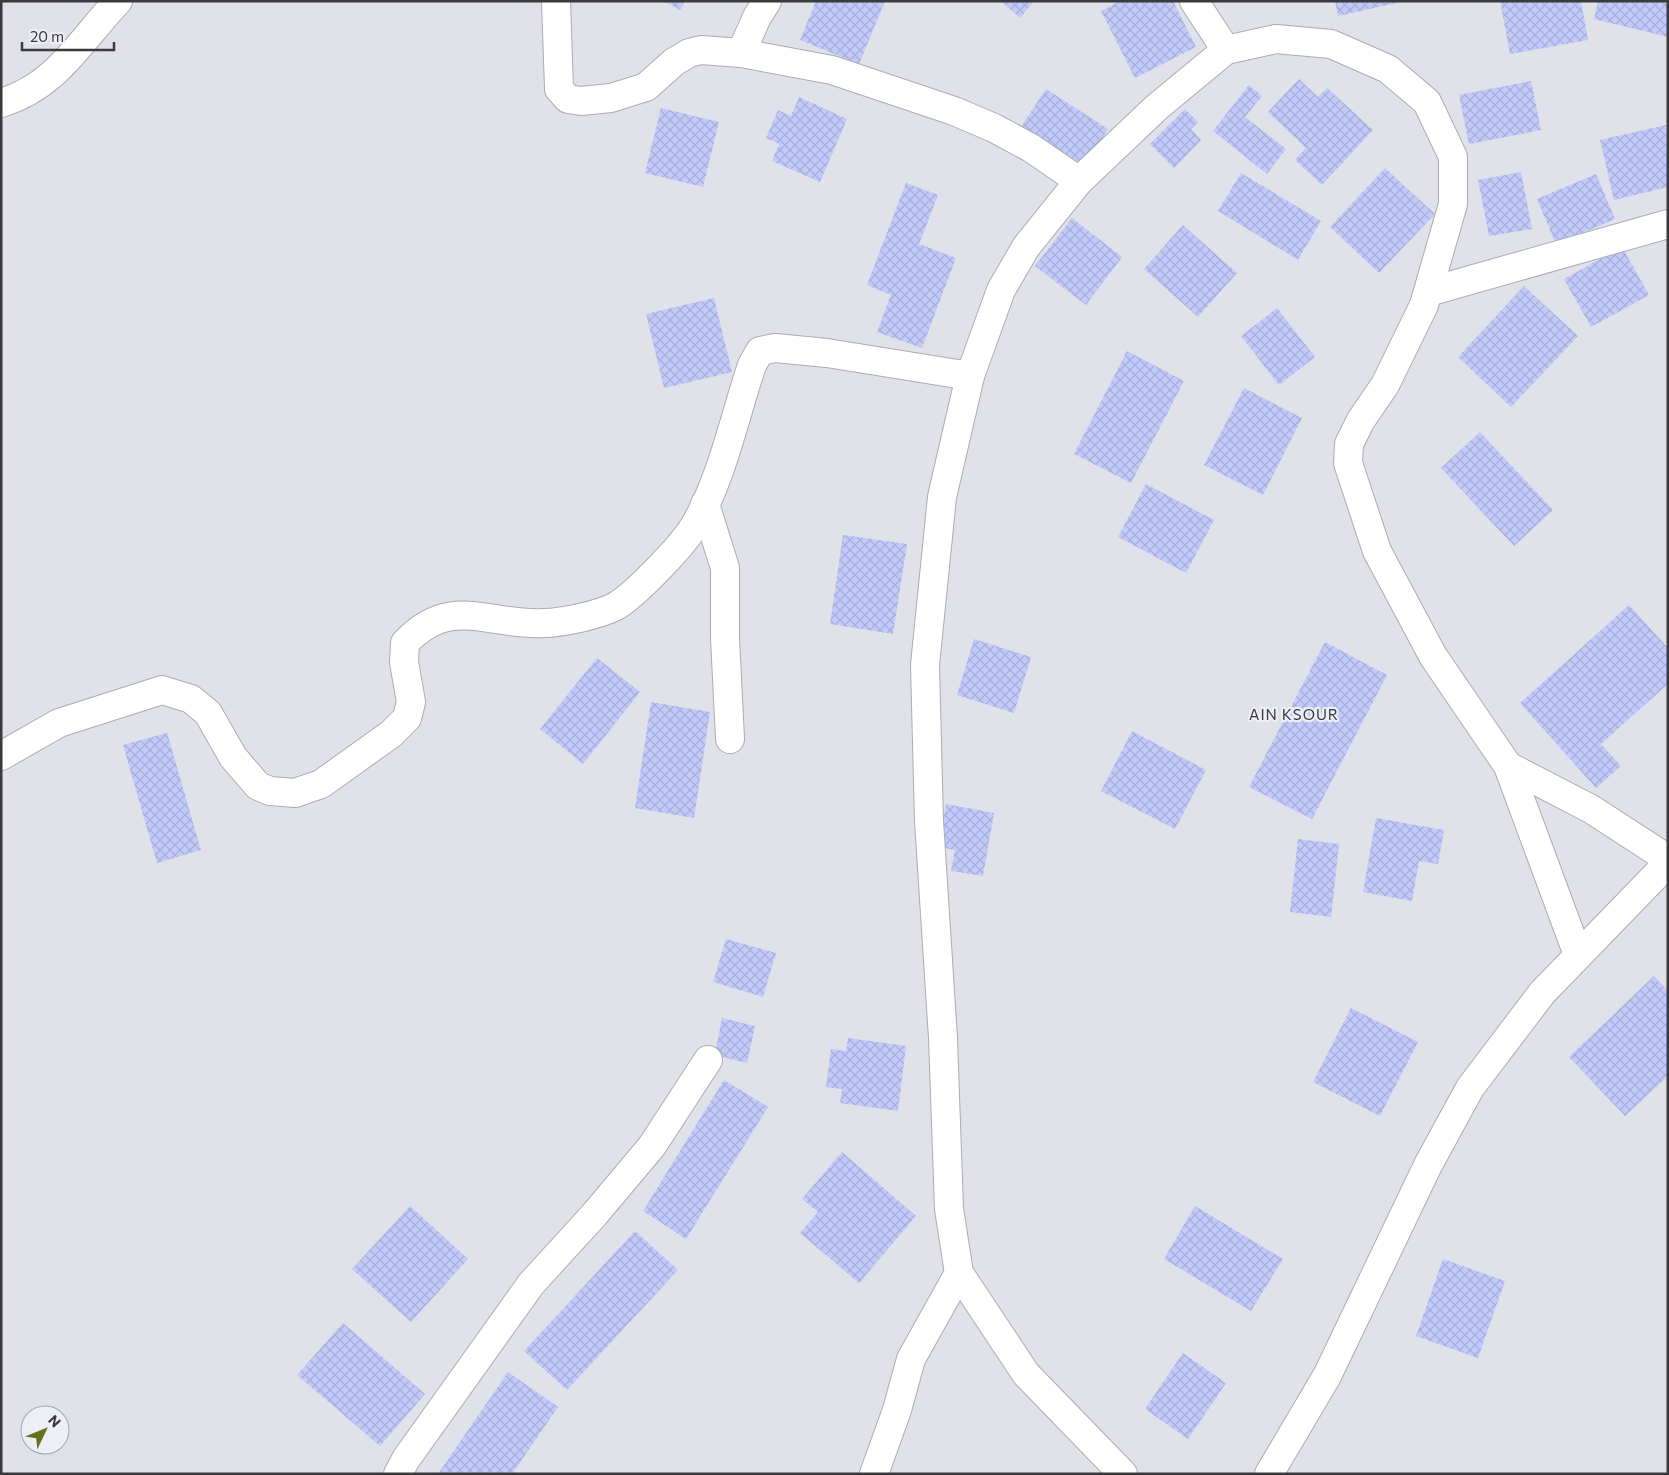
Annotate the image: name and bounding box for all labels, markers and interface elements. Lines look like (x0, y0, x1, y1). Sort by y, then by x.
scale bar (22, 20, 115, 52)
text: 20 m (30, 27, 64, 45)
district label: AIN KSOUR (1249, 705, 1339, 723)
north arrow (20, 1405, 70, 1455)
text: N (45, 1411, 65, 1430)

